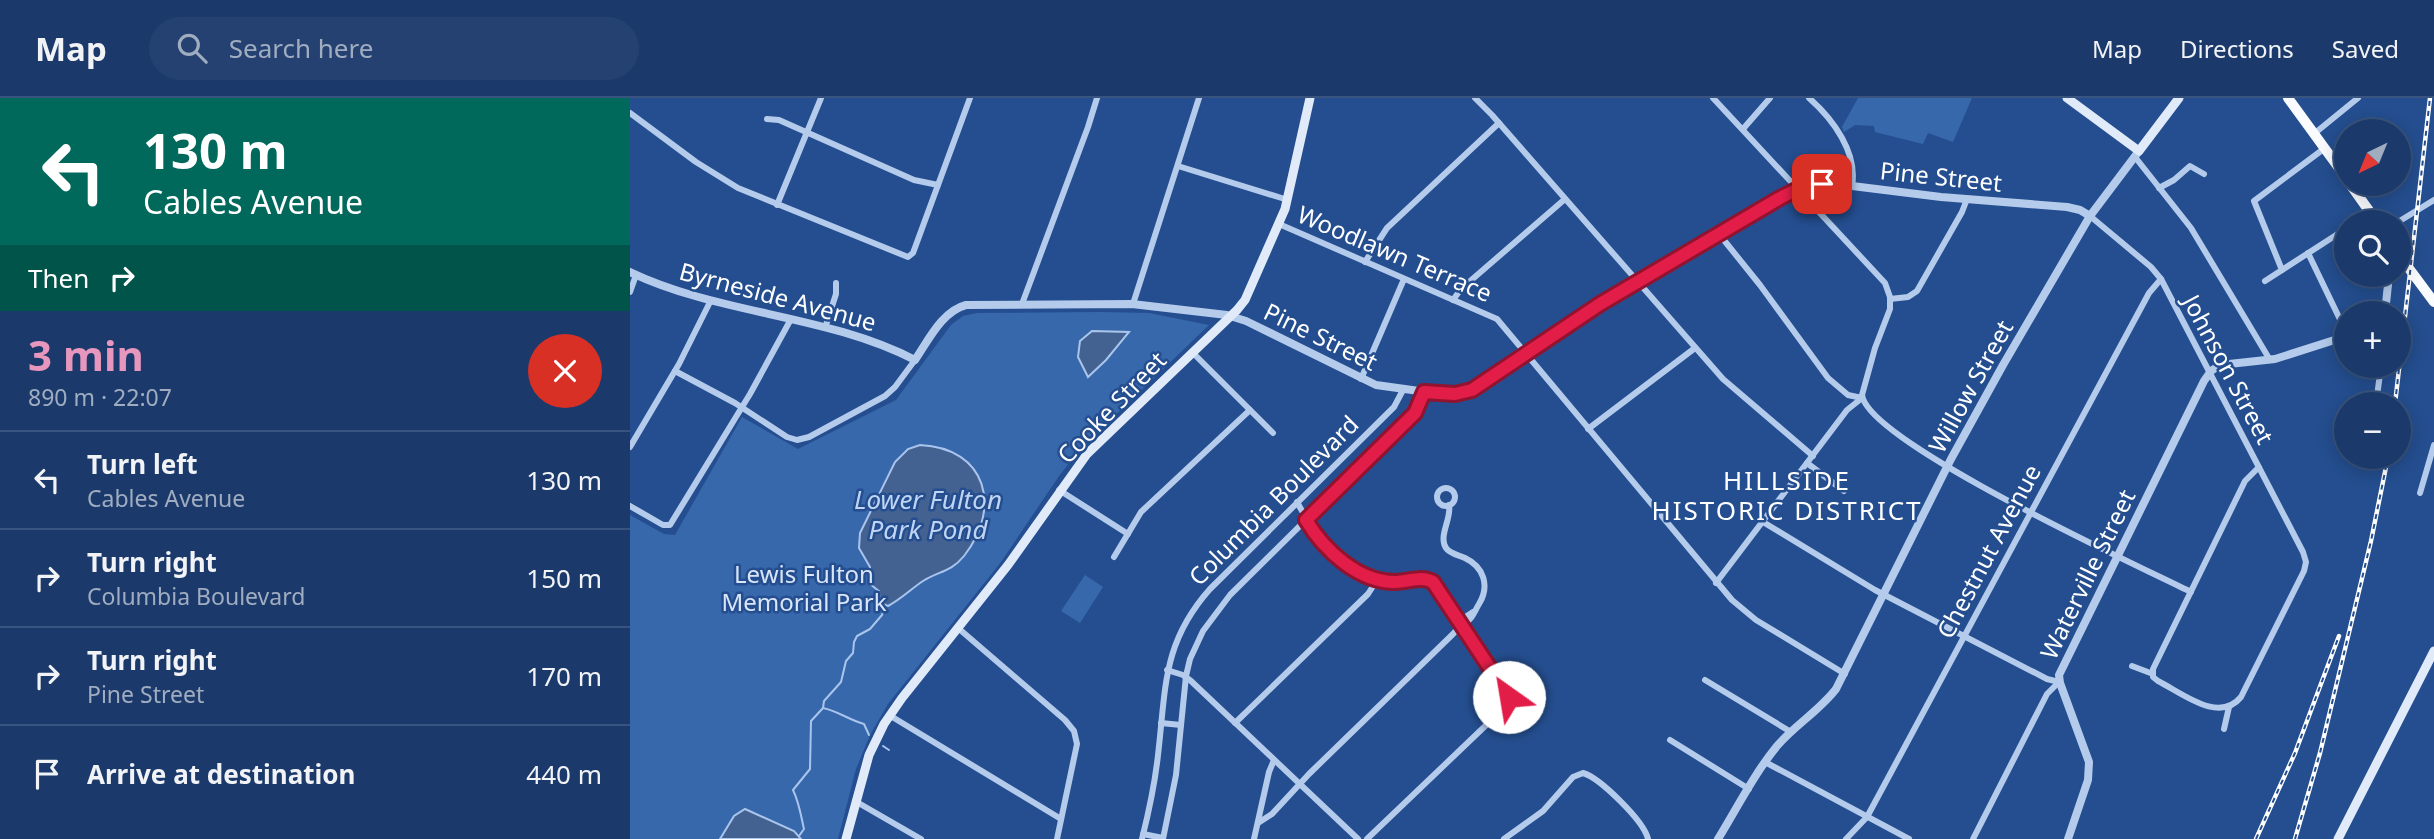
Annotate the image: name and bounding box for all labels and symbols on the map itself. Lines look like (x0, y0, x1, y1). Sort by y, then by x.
north arrow (2334, 119, 2412, 196)
street label: Pine Street (1878, 153, 2004, 199)
pin (1792, 154, 1852, 214)
street label: Woodlawn Terrace (1293, 197, 1497, 309)
street label: Byrneside Avenue (676, 254, 880, 338)
street label: Johnson Street (2175, 287, 2282, 450)
street label: Pine Street (1259, 294, 1384, 378)
street label: Willow Street (1920, 313, 2020, 458)
street label: Cooke Street (1049, 344, 1173, 470)
street label: Columbia Boulevard (1181, 408, 1365, 592)
street label: Chestnut Avenue (1928, 458, 2048, 644)
district label: HILLSIDE HISTORIC DISTRICT (1651, 462, 1923, 528)
water label: Lower Fulton Park Pond (854, 481, 1002, 547)
street label: Waterville Street (2032, 483, 2143, 664)
park label: Lewis Fulton Memorial Park (722, 557, 887, 618)
position arrow (1472, 660, 1546, 734)

